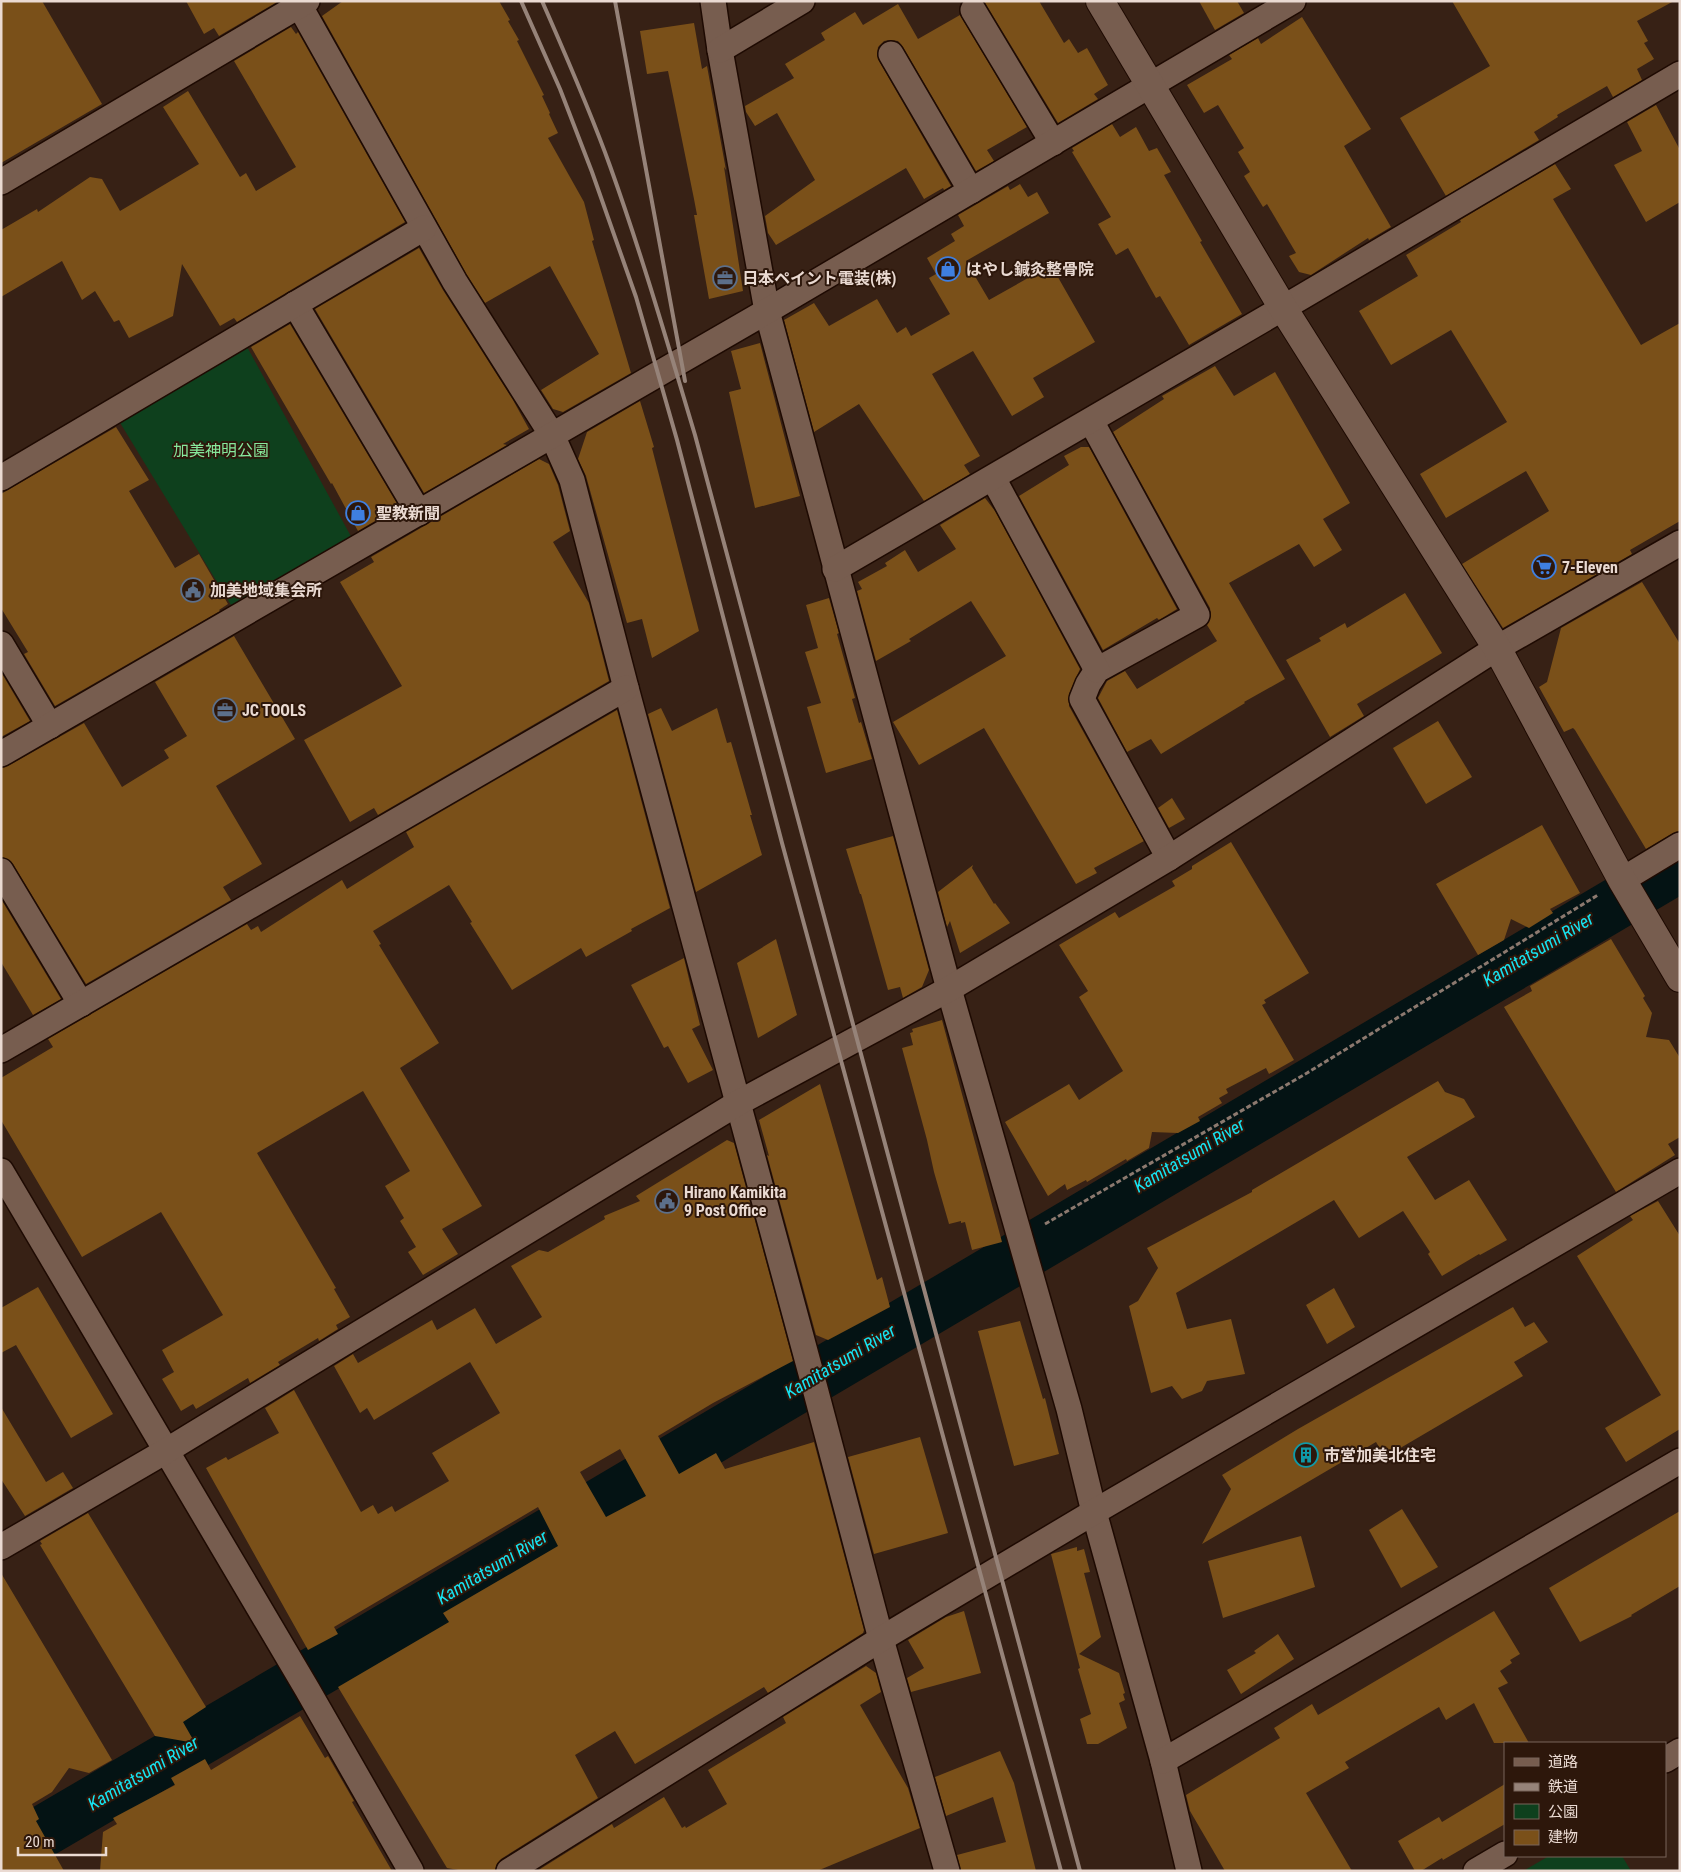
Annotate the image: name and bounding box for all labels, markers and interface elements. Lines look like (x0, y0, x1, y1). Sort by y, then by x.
shop icon: はやし鍼灸整骨院 (935, 256, 961, 282)
place label: はやし鍼灸整骨院 (966, 260, 1094, 279)
office icon: 日本ペイント電装(株) (712, 265, 738, 291)
place label: 日本ペイント電装(株) (742, 269, 896, 288)
park label: 加美神明公園 (173, 441, 269, 460)
shop icon: 聖教新聞 (345, 500, 371, 526)
place label: 聖教新聞 (376, 504, 440, 523)
supermarket icon: 7-Eleven (1531, 554, 1557, 580)
place label: 7-Eleven (1562, 558, 1618, 577)
public building icon: 加美地域集会所 (180, 577, 206, 603)
place label: 加美地域集会所 (210, 581, 322, 600)
office icon: JC TOOLS (212, 697, 238, 723)
place label: JC TOOLS (242, 701, 307, 720)
water label: Kamitatsumi River (1479, 907, 1598, 990)
water label: Kamitatsumi River (1130, 1113, 1249, 1196)
place label: Hirano Kamikita 9 Post Office (684, 1183, 787, 1220)
public building icon: Hirano Kamikita 9 Post Office (654, 1188, 680, 1214)
water label: Kamitatsumi River (781, 1319, 900, 1402)
building icon: 市営加美北住宅 (1293, 1442, 1319, 1468)
place label: 市営加美北住宅 (1324, 1446, 1436, 1465)
water label: Kamitatsumi River (433, 1525, 552, 1608)
water label: Kamitatsumi River (84, 1731, 203, 1814)
legend (1504, 1742, 1666, 1857)
text: 道路 (1548, 1753, 1578, 1771)
text: 鉄道 (1548, 1778, 1578, 1796)
text: 公園 (1548, 1803, 1578, 1821)
scale bar (18, 1824, 105, 1856)
text: 建物 (1548, 1828, 1578, 1846)
text: 20 m (25, 1833, 55, 1851)

